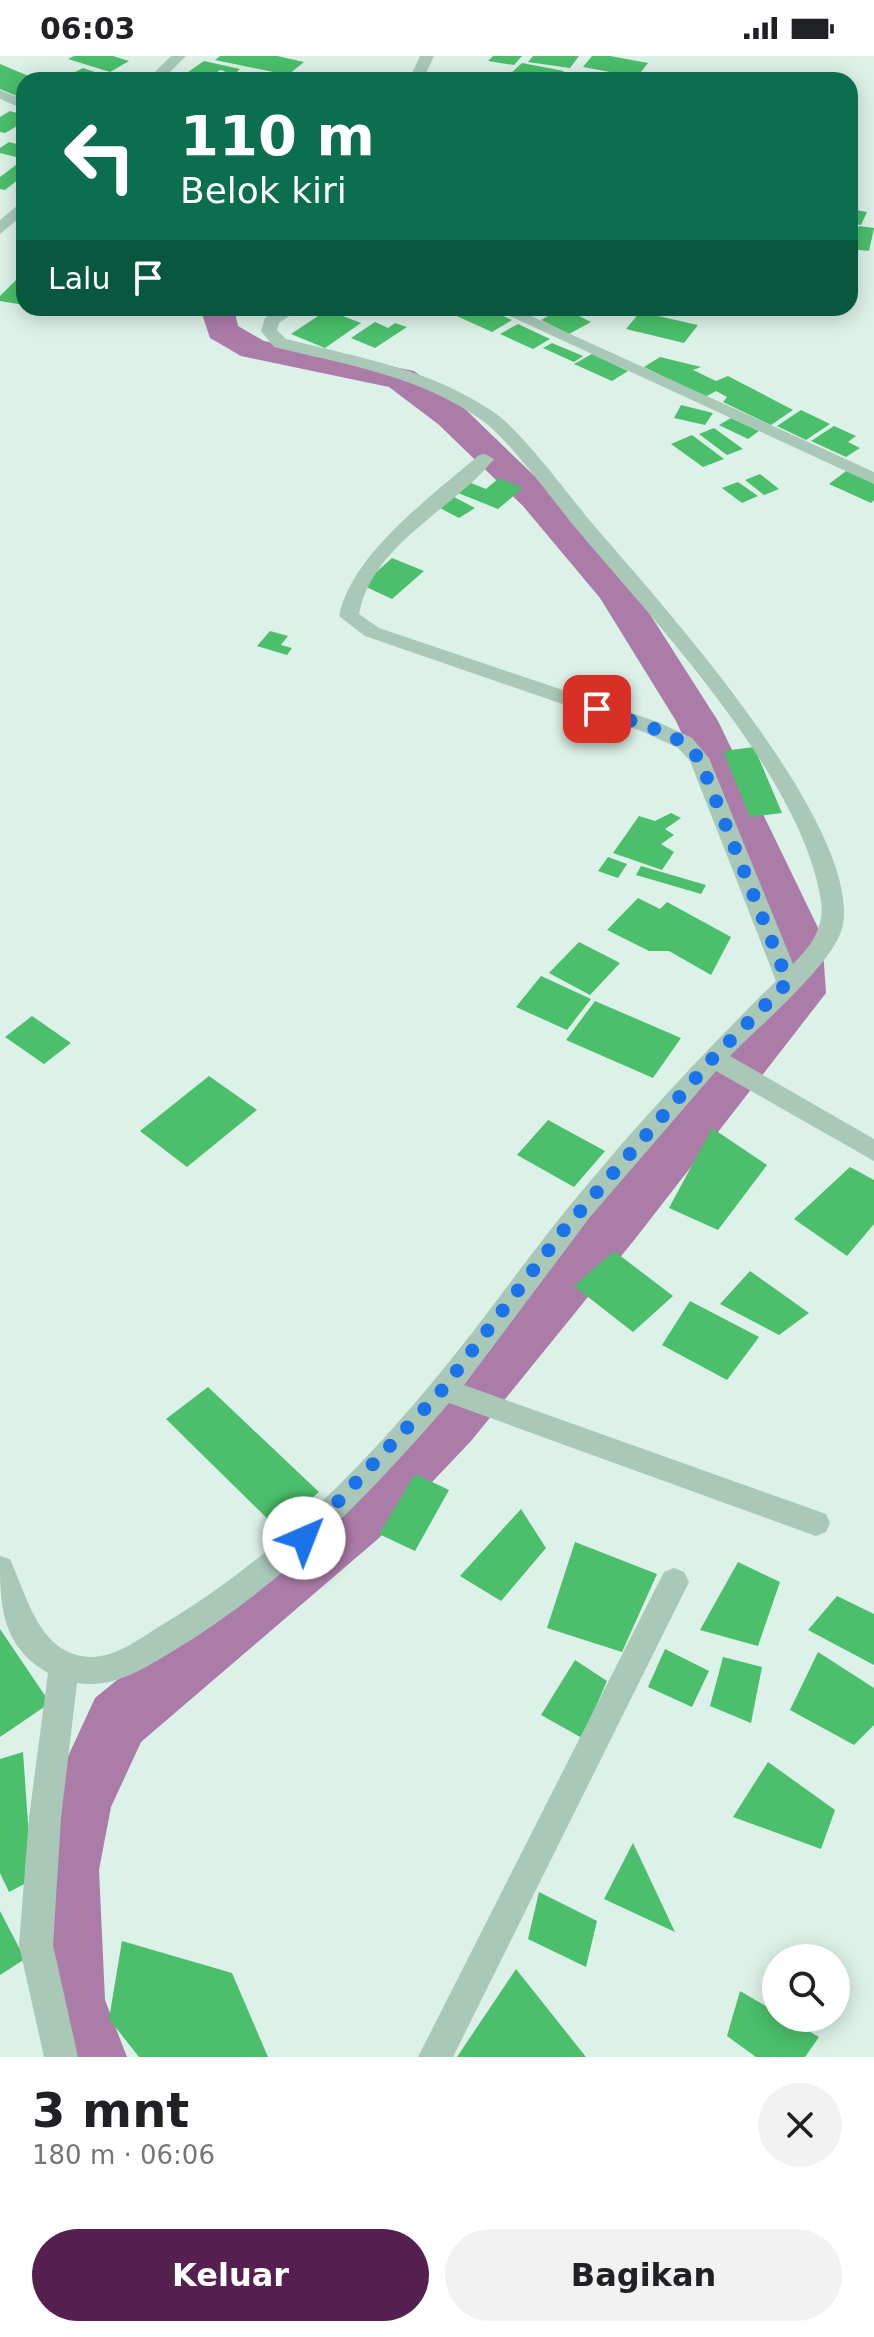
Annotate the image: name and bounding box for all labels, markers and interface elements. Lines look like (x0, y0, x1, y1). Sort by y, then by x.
text: 06:03 (40, 11, 136, 46)
text: 110 m (180, 103, 375, 168)
icon: left (48, 104, 152, 208)
text: Belok kiri (180, 170, 347, 211)
icon: arrive (126, 256, 170, 300)
text: Lalu (48, 261, 110, 296)
pin (563, 675, 631, 743)
icon: arrive (575, 687, 619, 731)
position arrow (262, 1496, 346, 1580)
map controls (762, 1944, 850, 2032)
button: search (762, 1944, 850, 2032)
text: 3 mnt (32, 2082, 189, 2138)
button: close (758, 2083, 842, 2167)
text: 180 m · 06:06 (32, 2140, 215, 2170)
button: Keluar (32, 2229, 429, 2321)
button: Bagikan (445, 2229, 842, 2321)

